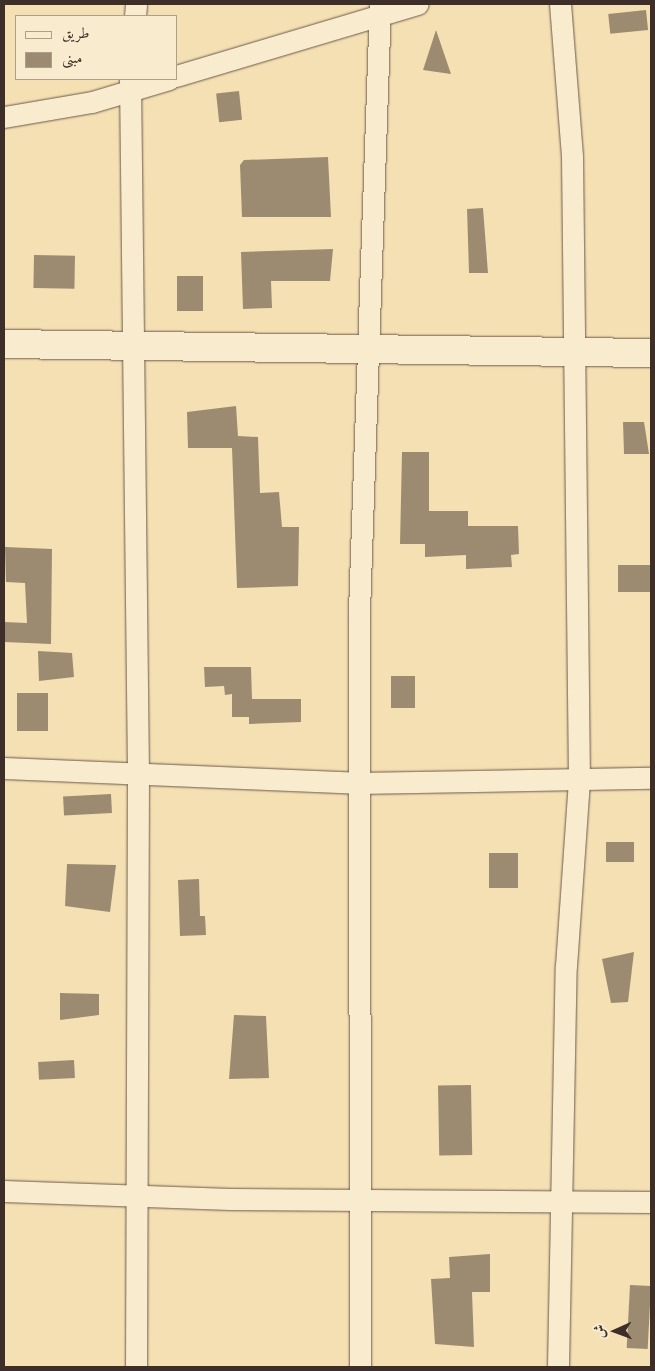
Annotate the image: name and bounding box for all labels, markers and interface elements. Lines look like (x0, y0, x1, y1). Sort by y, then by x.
legend (15, 15, 178, 80)
text: طريق (62, 23, 89, 43)
text: مبنى (62, 48, 82, 68)
north arrow (590, 1306, 640, 1356)
text: ش (590, 1324, 609, 1339)

